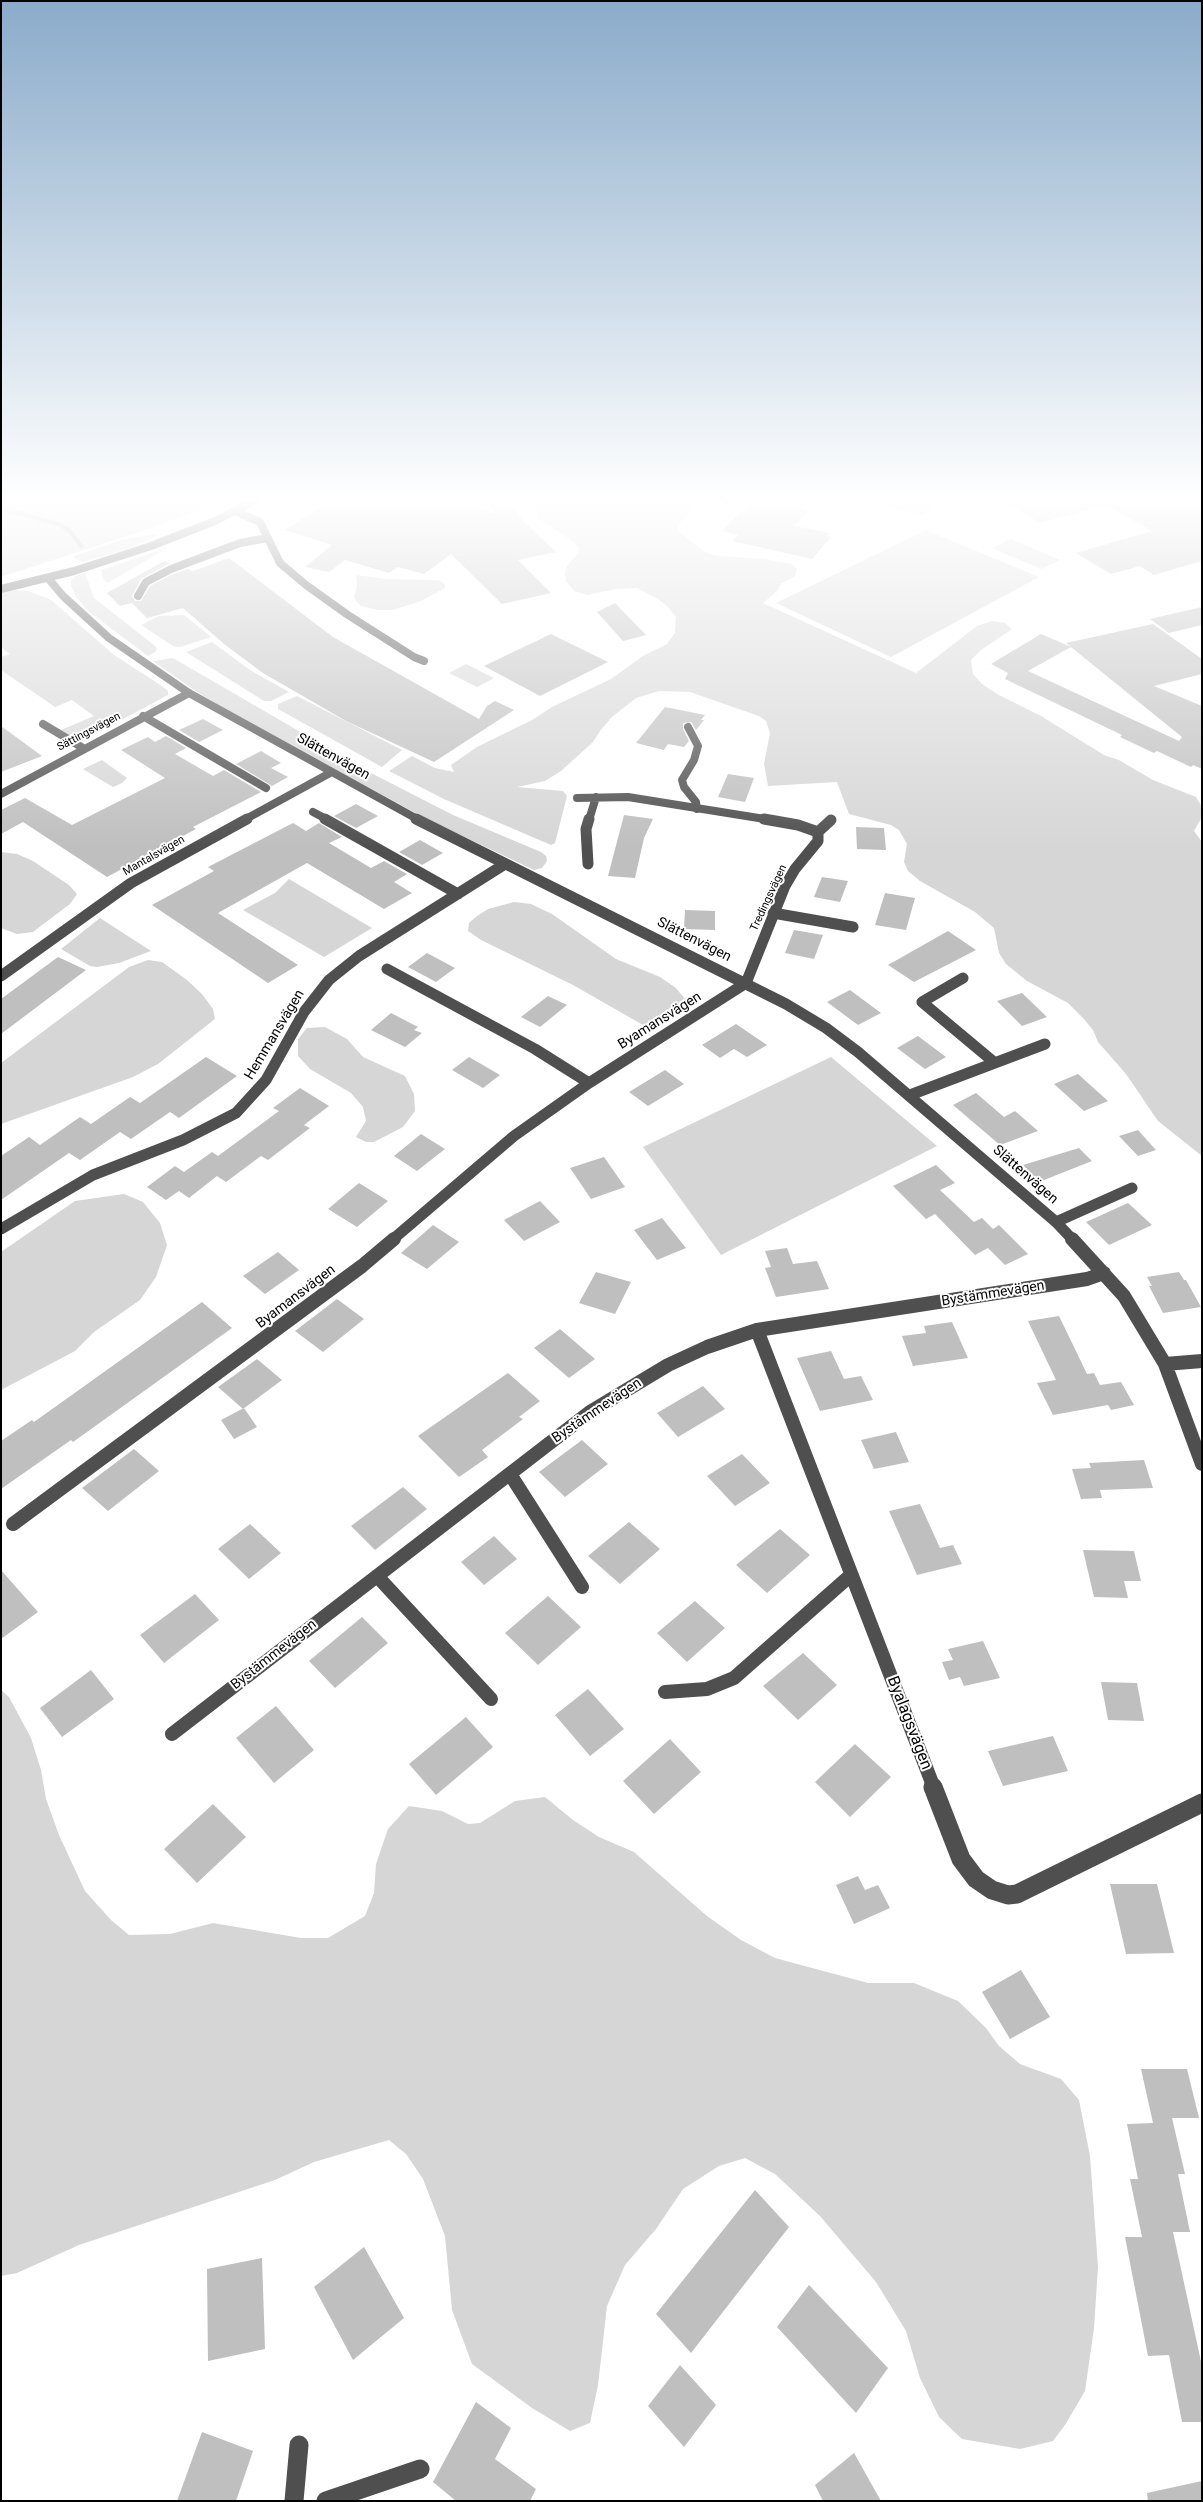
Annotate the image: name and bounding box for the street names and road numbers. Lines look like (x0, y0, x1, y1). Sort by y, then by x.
street label: Sättingsvägen (55, 710, 123, 754)
street label: Slättenvägen (294, 730, 372, 784)
street label: Mantalsvägen (121, 833, 187, 879)
street label: Tredingsvägen (748, 863, 790, 933)
street label: Slättenvägen (654, 914, 734, 966)
street label: Hemmansvägen (242, 987, 308, 1083)
street label: Byamansvägen (615, 989, 705, 1053)
street label: Slättenvägen (989, 1142, 1061, 1208)
street label: Byamansvägen (253, 1262, 339, 1332)
street label: Bystämmevägen (940, 1278, 1046, 1310)
street label: Bystämmevägen (549, 1375, 645, 1447)
street label: Bystämmevägen (228, 1616, 320, 1694)
street label: Byalagsvägen (882, 1674, 936, 1772)

